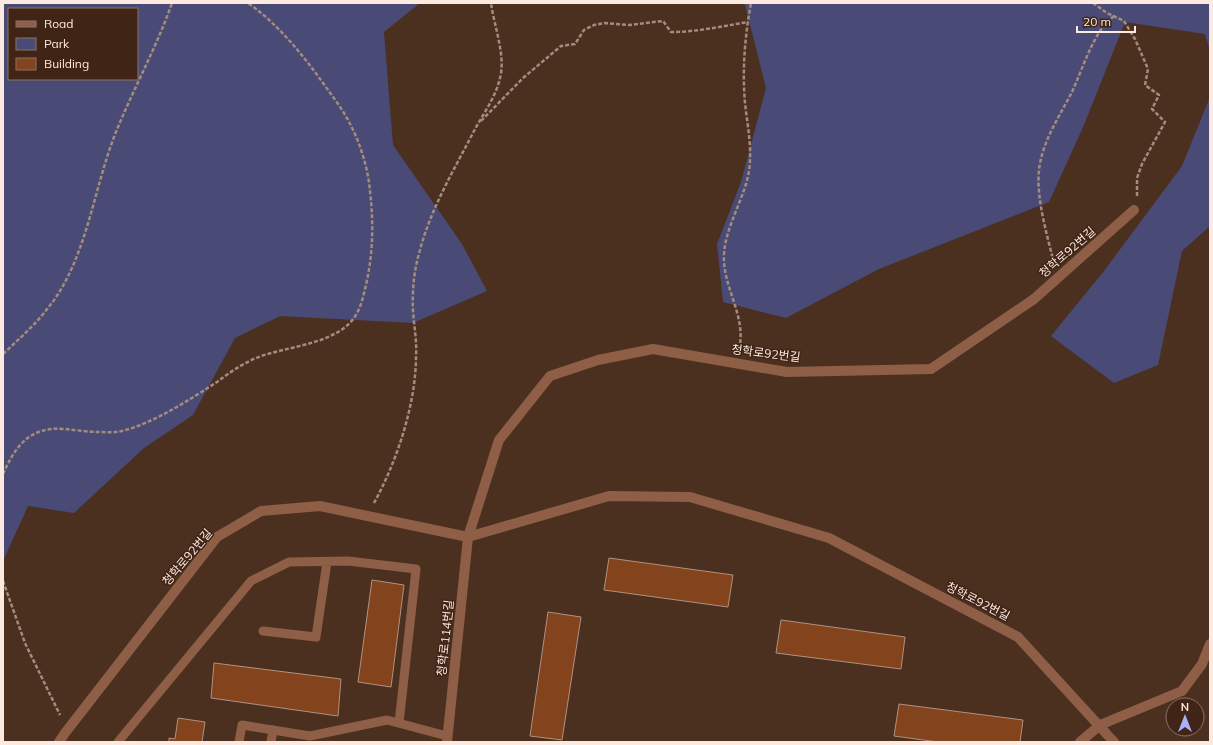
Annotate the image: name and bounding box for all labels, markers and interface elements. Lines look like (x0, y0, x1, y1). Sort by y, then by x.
legend (8, 8, 138, 80)
scale bar (1077, 8, 1135, 34)
text: 20 m (1083, 14, 1111, 29)
text: Road (44, 16, 73, 31)
text: Park (44, 36, 70, 51)
text: Building (44, 56, 89, 71)
street label: 청학로92번길 (1036, 224, 1098, 280)
street label: 청학로92번길 (731, 341, 801, 365)
street label: 청학로92번길 (159, 526, 215, 588)
street label: 청학로92번길 (944, 579, 1012, 623)
street label: 청학로114번길 (434, 599, 456, 677)
north arrow (1165, 697, 1205, 737)
text: N (1181, 700, 1189, 714)

